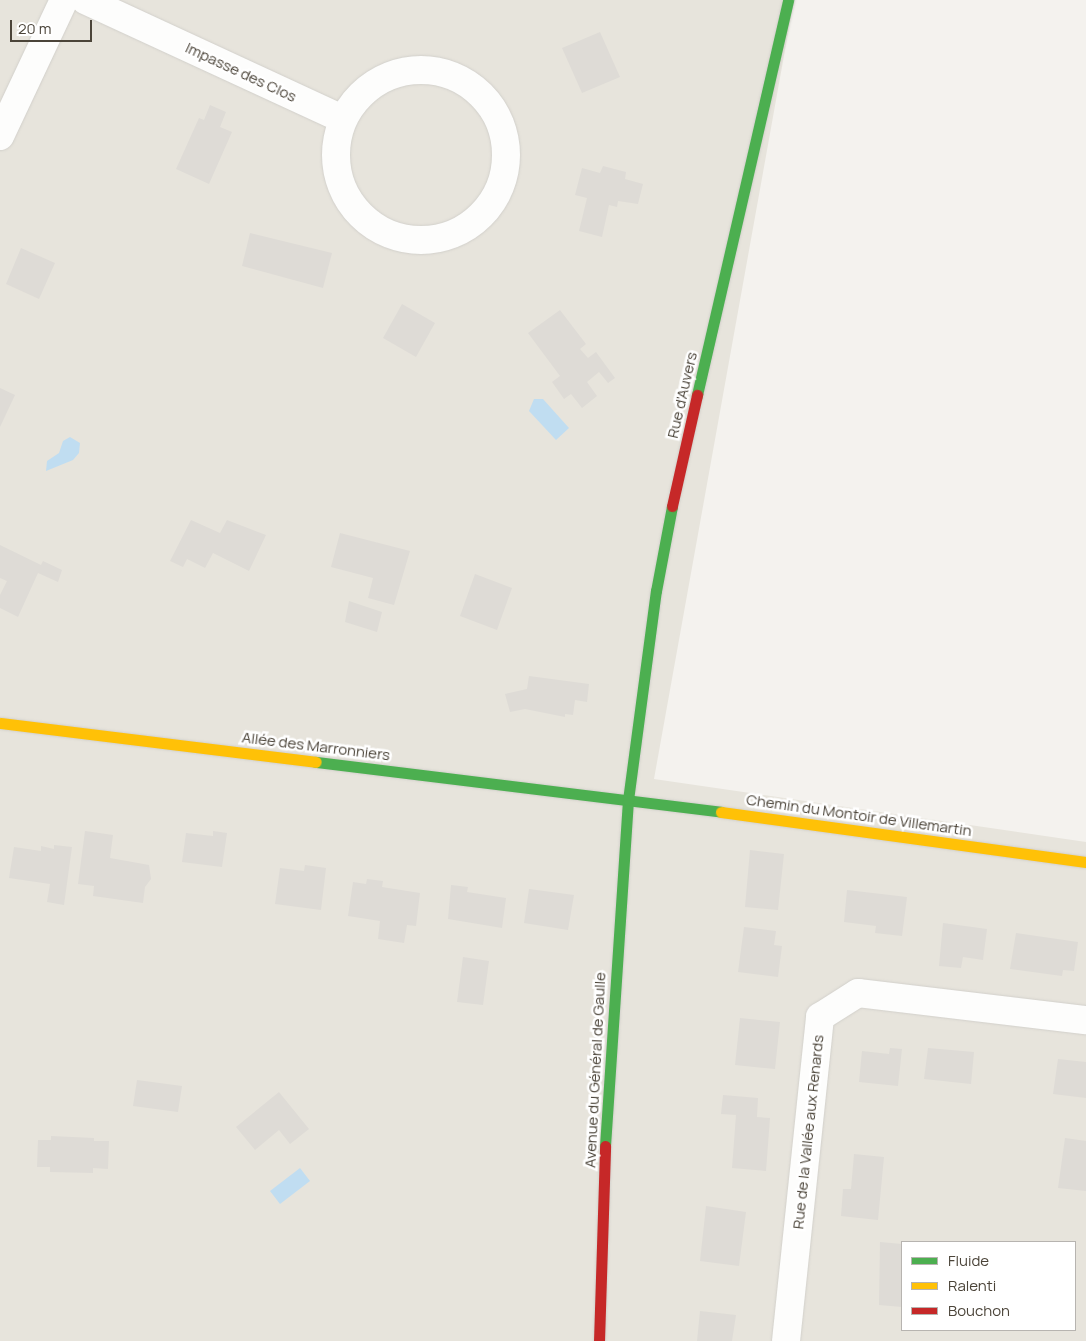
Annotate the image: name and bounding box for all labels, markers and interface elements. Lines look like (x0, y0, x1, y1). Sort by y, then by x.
scale bar (12, 10, 95, 42)
text: 20 m (18, 18, 51, 39)
street label: Impasse des Clos (183, 38, 299, 106)
street label: Rue d'Auvers (663, 350, 701, 440)
street label: Allée des Marronniers (241, 728, 391, 764)
street label: Chemin du Montoir de Villemartin (745, 790, 973, 840)
street label: Avenue du Général de Gaulle (581, 972, 609, 1168)
street label: Rue de la Vallée aux Renards (789, 1034, 827, 1230)
legend (901, 1241, 1076, 1331)
text: Fluide (948, 1250, 989, 1271)
text: Ralenti (948, 1275, 996, 1296)
text: Bouchon (948, 1300, 1010, 1321)

